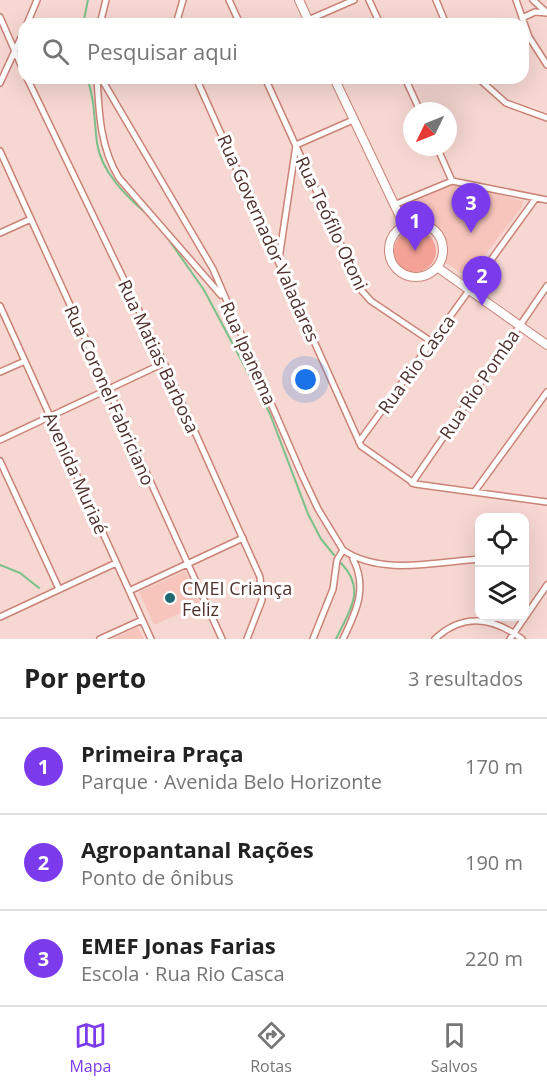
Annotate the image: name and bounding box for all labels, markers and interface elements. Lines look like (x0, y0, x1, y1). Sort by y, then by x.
search box (18, 18, 529, 84)
icon: search (39, 35, 72, 68)
text: Pesquisar aqui (87, 36, 238, 66)
north arrow (403, 102, 457, 156)
street label: Rua Governador Valadares (212, 131, 326, 345)
street label: Rua Teófilo Otoni (290, 152, 374, 294)
pin: 3 (452, 184, 490, 233)
pin: 1 (396, 202, 434, 251)
pin: 2 (462, 256, 502, 306)
street label: Rua Matias Barbosa (113, 275, 205, 437)
street label: Rua Ipanema (216, 298, 282, 408)
street label: Rua Coronel Fabriciano (59, 301, 161, 489)
street label: Rua Rio Casca (372, 310, 460, 418)
street label: Rua Rio Pomba (433, 325, 525, 443)
your location (291, 365, 320, 394)
street label: Avenida Muriaé (38, 408, 114, 538)
map controls (475, 513, 529, 621)
button: locate (475, 513, 529, 567)
button: layers (475, 567, 529, 621)
place label: CMEI Criança Feliz (182, 576, 292, 621)
marker: CMEI Criança Feliz (163, 591, 177, 605)
text: Por perto (24, 660, 146, 696)
text: 3 resultados (408, 665, 523, 692)
text: Primeira Praça (81, 738, 244, 768)
text: 1 (38, 753, 49, 780)
text: 170 m (465, 753, 523, 780)
text: Parque · Avenida Belo Horizonte (81, 768, 382, 795)
text: Agropantanal Rações (81, 834, 314, 864)
text: 2 (38, 849, 49, 876)
text: 190 m (465, 849, 523, 876)
text: Ponto de ônibus (81, 864, 234, 891)
text: EMEF Jonas Farias (81, 930, 276, 960)
text: 3 (38, 945, 49, 972)
text: 220 m (465, 945, 523, 972)
text: Escola · Rua Rio Casca (81, 960, 285, 987)
tab: Mapa (69, 1019, 111, 1077)
tab: Rotas (250, 1019, 292, 1077)
tab: Salvos (431, 1019, 478, 1077)

